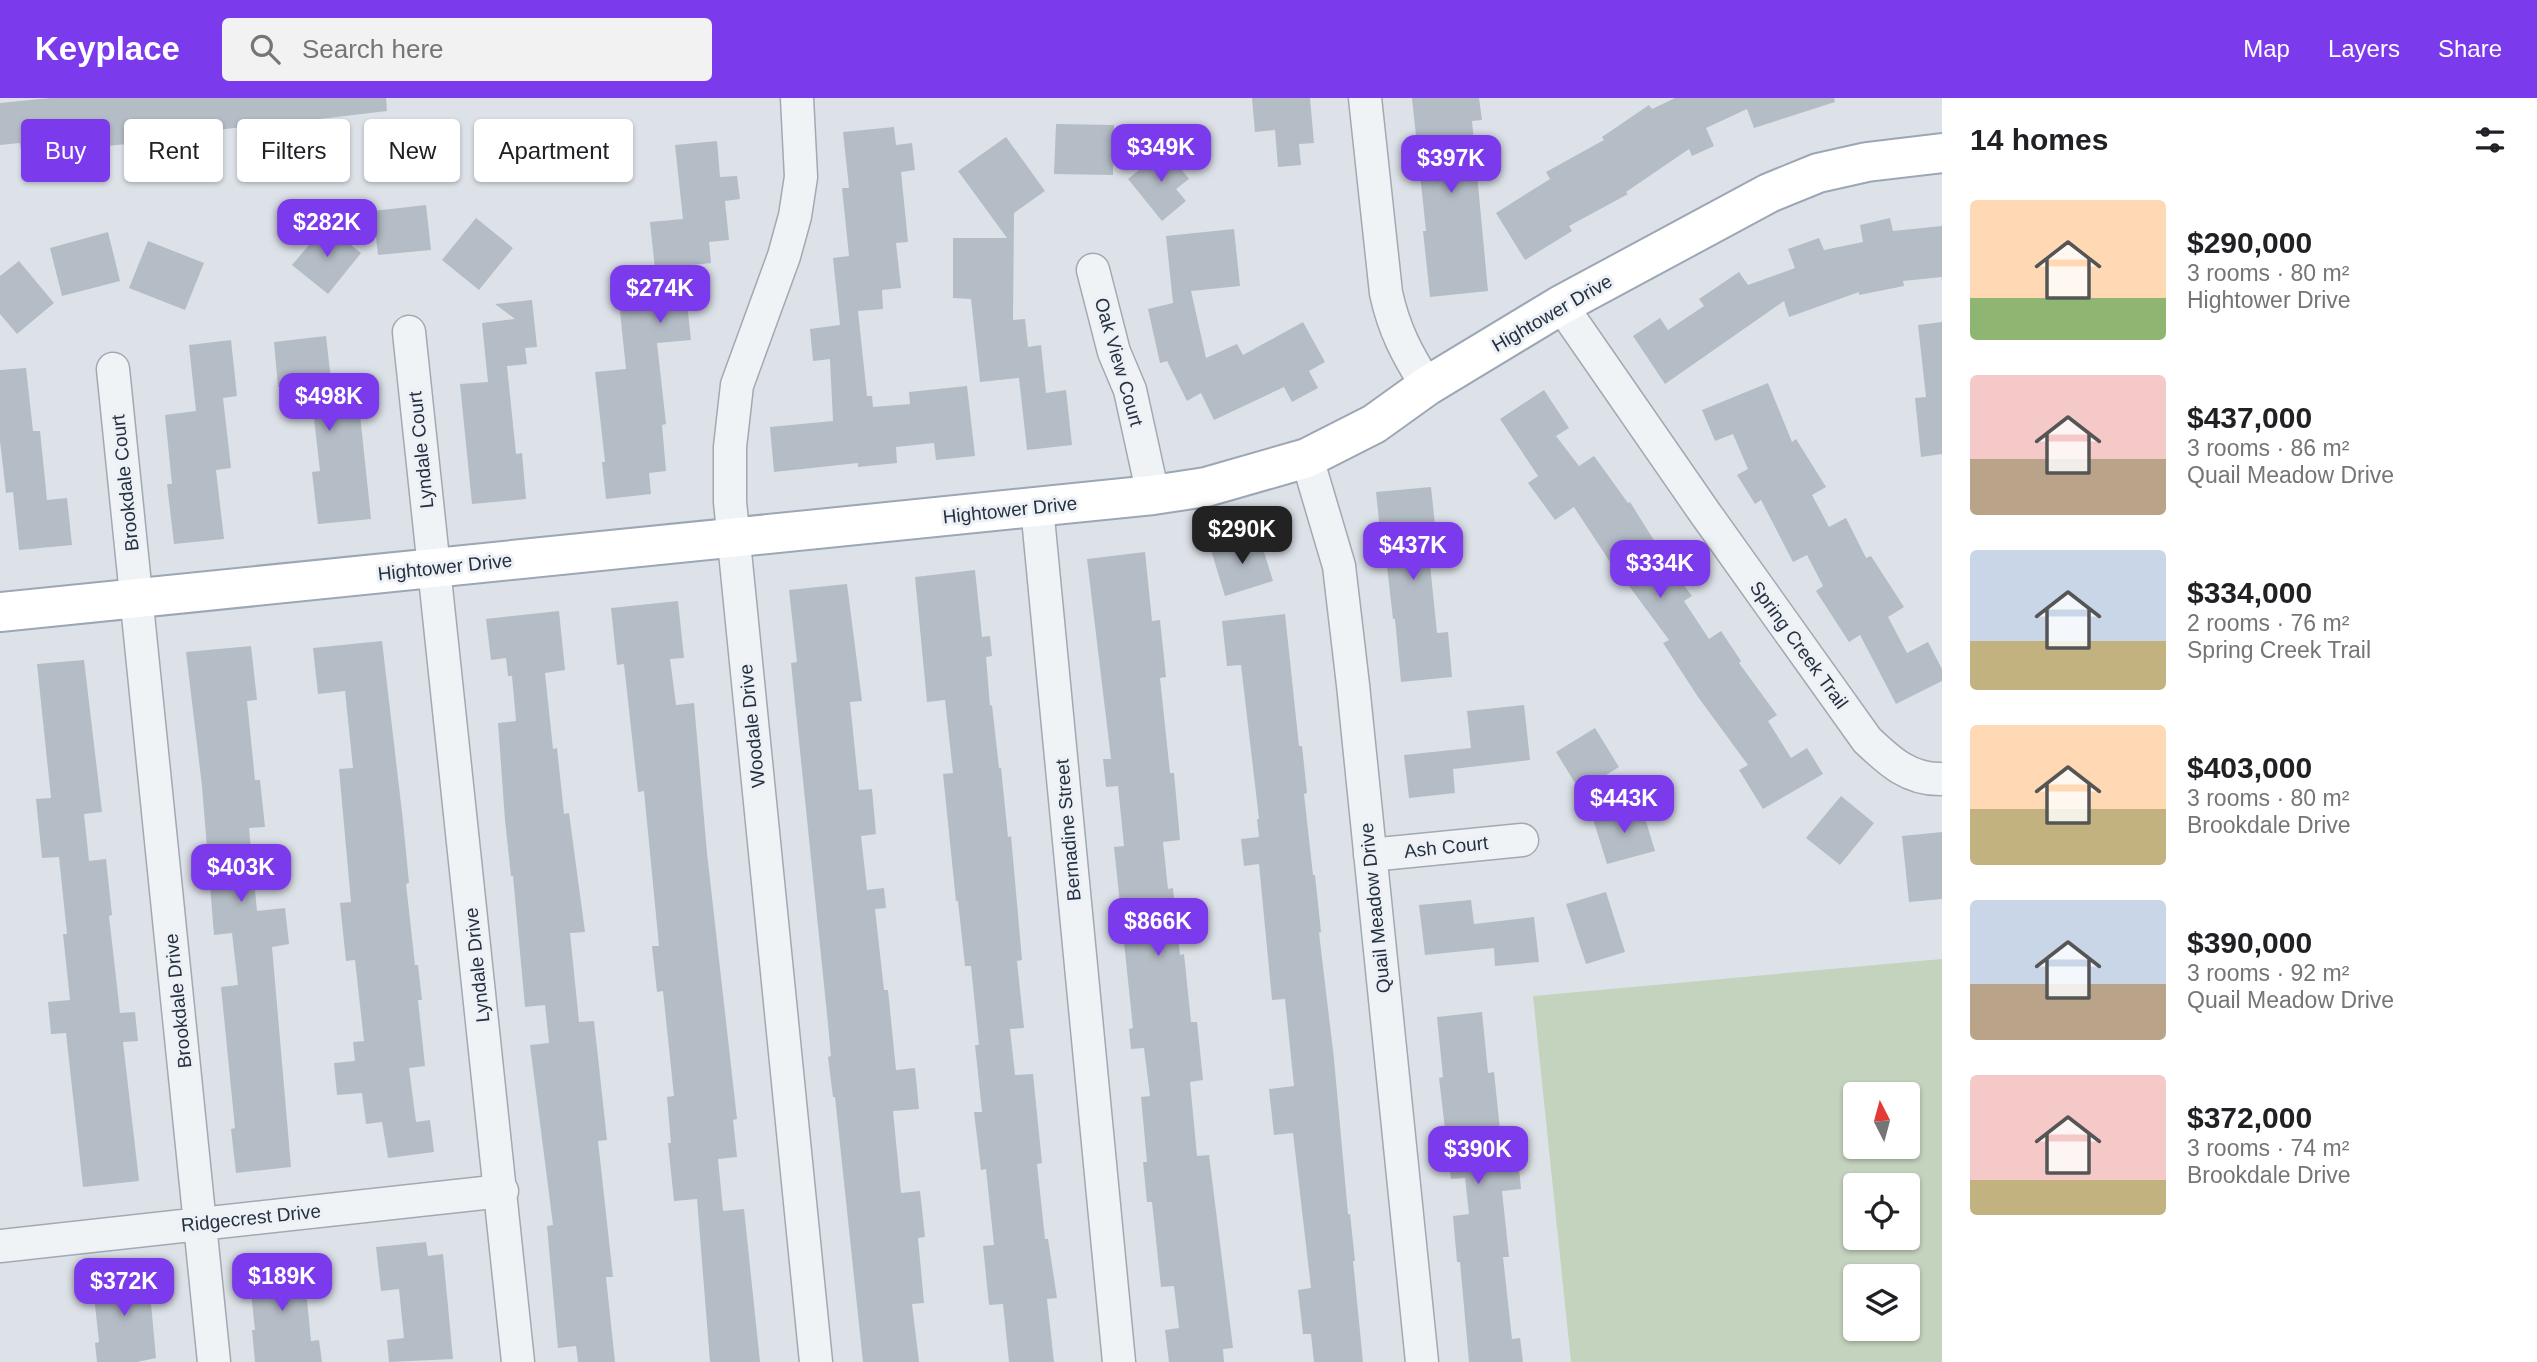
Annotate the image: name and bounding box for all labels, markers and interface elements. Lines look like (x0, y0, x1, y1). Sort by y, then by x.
search box (222, 18, 712, 81)
text: Keyplace (35, 30, 180, 67)
icon: search (246, 30, 284, 68)
text: Search here (302, 34, 444, 64)
text: Map (2243, 35, 2290, 62)
text: Layers (2328, 35, 2400, 62)
text: Share (2438, 35, 2502, 62)
chip: Buy (21, 119, 110, 182)
chip: Rent (124, 119, 223, 182)
chip: Filters (237, 119, 350, 182)
chip: New (364, 119, 460, 182)
chip: Apartment (474, 119, 633, 182)
icon: filters (2471, 121, 2509, 159)
text: 14 homes (1970, 123, 2108, 156)
pin: $349K (1112, 125, 1210, 184)
text: $349K (1127, 134, 1195, 160)
pin: $397K (1402, 136, 1500, 195)
text: $397K (1417, 145, 1485, 171)
pin: $282K (278, 200, 376, 259)
text: $282K (293, 209, 361, 235)
text: $290,000 (2187, 226, 2312, 259)
icon: home (2026, 228, 2110, 312)
text: 3 rooms · 80 m² (2187, 260, 2349, 286)
pin: $274K (611, 266, 709, 325)
street label: Hightower Drive (1488, 270, 1616, 356)
text: $274K (626, 275, 694, 301)
text: Hightower Drive (2187, 287, 2351, 313)
street label: Oak View Court (1091, 295, 1148, 429)
pin: $498K (280, 374, 378, 433)
text: $498K (295, 383, 363, 409)
street label: Lyndale Court (404, 390, 438, 510)
text: $437,000 (2187, 401, 2312, 434)
icon: home (2026, 403, 2110, 487)
street label: Brookdale Court (107, 413, 143, 552)
text: 3 rooms · 86 m² (2187, 435, 2349, 461)
text: Quail Meadow Drive (2187, 462, 2394, 488)
street label: Hightower Drive (942, 492, 1078, 528)
pin: $290K (1193, 506, 1291, 566)
text: $290K (1208, 516, 1276, 542)
pin: $437K (1364, 522, 1462, 582)
text: $437K (1379, 532, 1447, 558)
pin: $334K (1611, 540, 1709, 600)
street label: Hightower Drive (377, 549, 513, 585)
text: $334K (1626, 550, 1694, 576)
text: $334,000 (2187, 576, 2312, 609)
street label: Spring Creek Trail (1746, 577, 1852, 713)
icon: home (2026, 578, 2110, 662)
text: 2 rooms · 76 m² (2187, 610, 2349, 636)
text: Spring Creek Trail (2187, 637, 2371, 663)
street label: Woodale Drive (735, 663, 769, 789)
text: $403,000 (2187, 751, 2312, 784)
icon: home (2026, 753, 2110, 837)
street label: Bernadine Street (1051, 757, 1085, 902)
pin: $443K (1575, 776, 1673, 835)
text: $443K (1590, 785, 1658, 811)
text: 3 rooms · 80 m² (2187, 785, 2349, 811)
text: Brookdale Drive (2187, 812, 2351, 838)
street label: Quail Meadow Drive (1356, 822, 1394, 994)
street label: Ash Court (1403, 832, 1490, 862)
pin: $403K (192, 844, 290, 904)
text: $403K (207, 854, 275, 880)
pin: $866K (1109, 898, 1207, 958)
street label: Lyndale Drive (461, 906, 493, 1024)
text: $866K (1124, 908, 1192, 934)
text: $390,000 (2187, 926, 2312, 959)
icon: home (2026, 928, 2110, 1012)
street label: Brookdale Drive (160, 933, 196, 1069)
text: 3 rooms · 92 m² (2187, 960, 2349, 986)
text: Quail Meadow Drive (2187, 987, 2394, 1013)
north arrow (1843, 1082, 1920, 1158)
map controls (1843, 1082, 1920, 1341)
text: $372,000 (2187, 1101, 2312, 1134)
icon: home (2026, 1103, 2110, 1187)
pin: $390K (1429, 1126, 1527, 1186)
text: 3 rooms · 74 m² (2187, 1135, 2349, 1161)
text: $390K (1444, 1136, 1512, 1162)
text: Brookdale Drive (2187, 1162, 2351, 1188)
button: locate (1843, 1173, 1920, 1250)
street label: Ridgecrest Drive (180, 1200, 322, 1236)
pin: $189K (233, 1254, 331, 1313)
pin: $372K (75, 1258, 173, 1318)
text: $189K (248, 1263, 316, 1289)
button: layers (1843, 1264, 1920, 1341)
text: $372K (90, 1268, 158, 1294)

